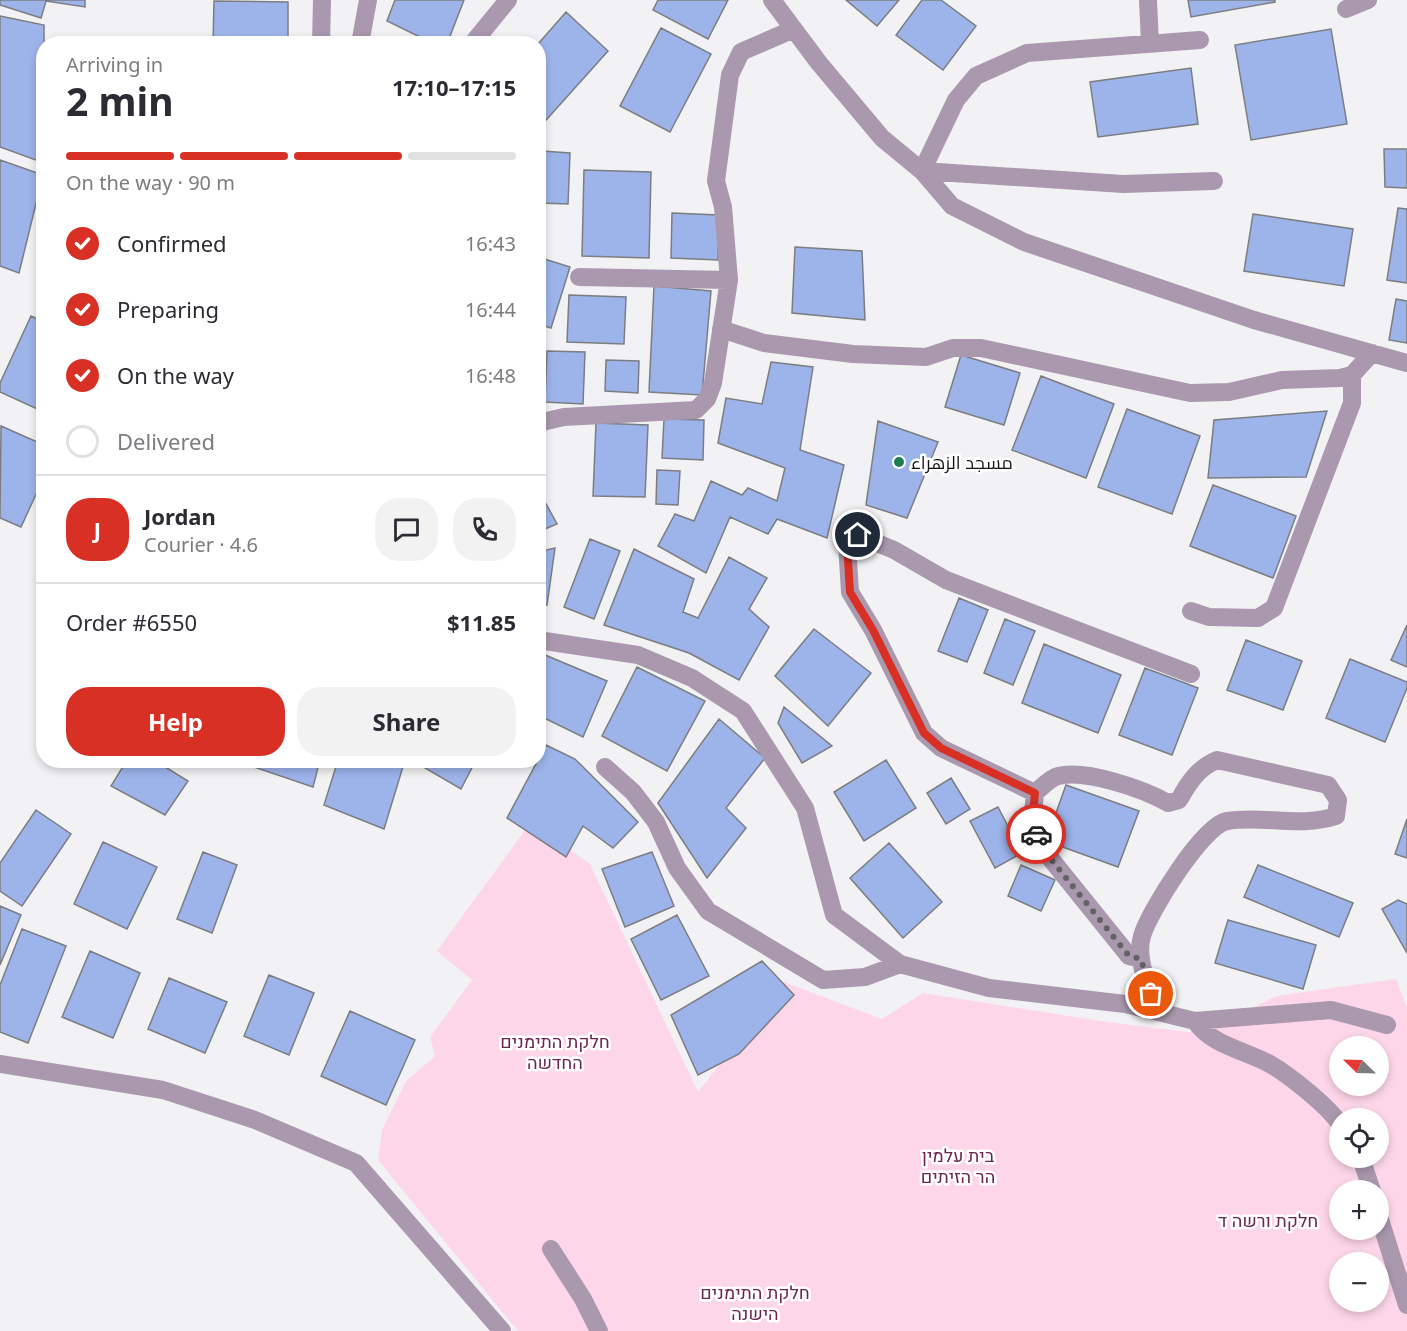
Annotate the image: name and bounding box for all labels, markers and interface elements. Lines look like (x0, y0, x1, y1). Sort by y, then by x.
text: Arriving in (66, 51, 163, 78)
text: 17:10–17:15 (392, 72, 516, 102)
text: 2 min (66, 74, 173, 127)
text: On the way · 90 m (66, 169, 235, 196)
icon: check (66, 227, 99, 260)
text: Confirmed (117, 228, 227, 258)
text: 16:43 (465, 230, 516, 257)
icon: check (66, 293, 99, 326)
text: Preparing (117, 294, 219, 324)
text: 16:44 (465, 296, 516, 323)
icon: check (66, 359, 99, 392)
text: On the way (117, 360, 234, 390)
text: 16:48 (465, 362, 516, 389)
text: Delivered (117, 426, 215, 456)
place label: مسجد الزهراء (911, 450, 1013, 474)
marker: مسجد الزهراء (892, 455, 906, 469)
button: chat (375, 498, 438, 561)
button: phone (453, 498, 516, 561)
text: Jordan (144, 501, 216, 531)
pin (832, 509, 883, 560)
text: J (94, 514, 101, 544)
icon: home (841, 518, 874, 551)
text: Courier · 4.6 (144, 531, 258, 558)
text: Order #6550 (66, 607, 197, 637)
text: $11.85 (447, 607, 516, 637)
button: Help (66, 687, 285, 756)
button: Share (297, 687, 516, 756)
courier (1006, 804, 1066, 864)
icon: car (1020, 818, 1053, 851)
pin (1125, 968, 1176, 1019)
icon: bag (1134, 977, 1167, 1010)
park label: חלקת התימנים החדשה (500, 1029, 610, 1074)
north arrow (1329, 1036, 1389, 1096)
map controls (1329, 1036, 1389, 1312)
button: locate (1329, 1108, 1389, 1168)
park label: בית עלמין הר הזיתים (921, 1143, 995, 1188)
button: + (1329, 1180, 1389, 1240)
park label: חלקת ורשה ד (1218, 1208, 1318, 1232)
button: − (1329, 1252, 1389, 1312)
park label: חלקת התימנים הישנה (700, 1280, 810, 1325)

